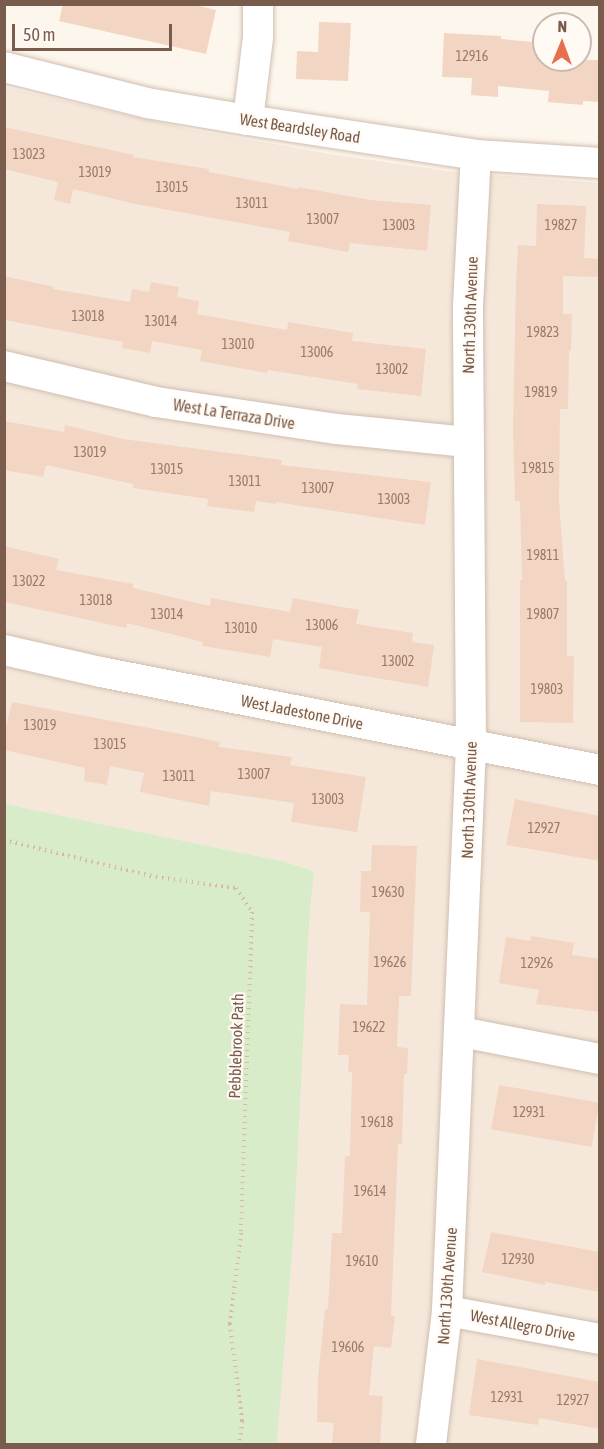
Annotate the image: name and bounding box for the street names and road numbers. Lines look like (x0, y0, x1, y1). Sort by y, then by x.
street label: West Beardsley Road (238, 109, 362, 147)
street label: North 130th Avenue (458, 256, 482, 374)
street label: West La Terraza Drive (172, 395, 296, 433)
street label: West Jadestone Drive (239, 691, 365, 733)
street label: North 130th Avenue (457, 741, 481, 859)
street label: Pebblebrook Path (225, 993, 247, 1099)
street label: North 130th Avenue (433, 1227, 461, 1345)
street label: West Allegro Drive (469, 1305, 577, 1345)

